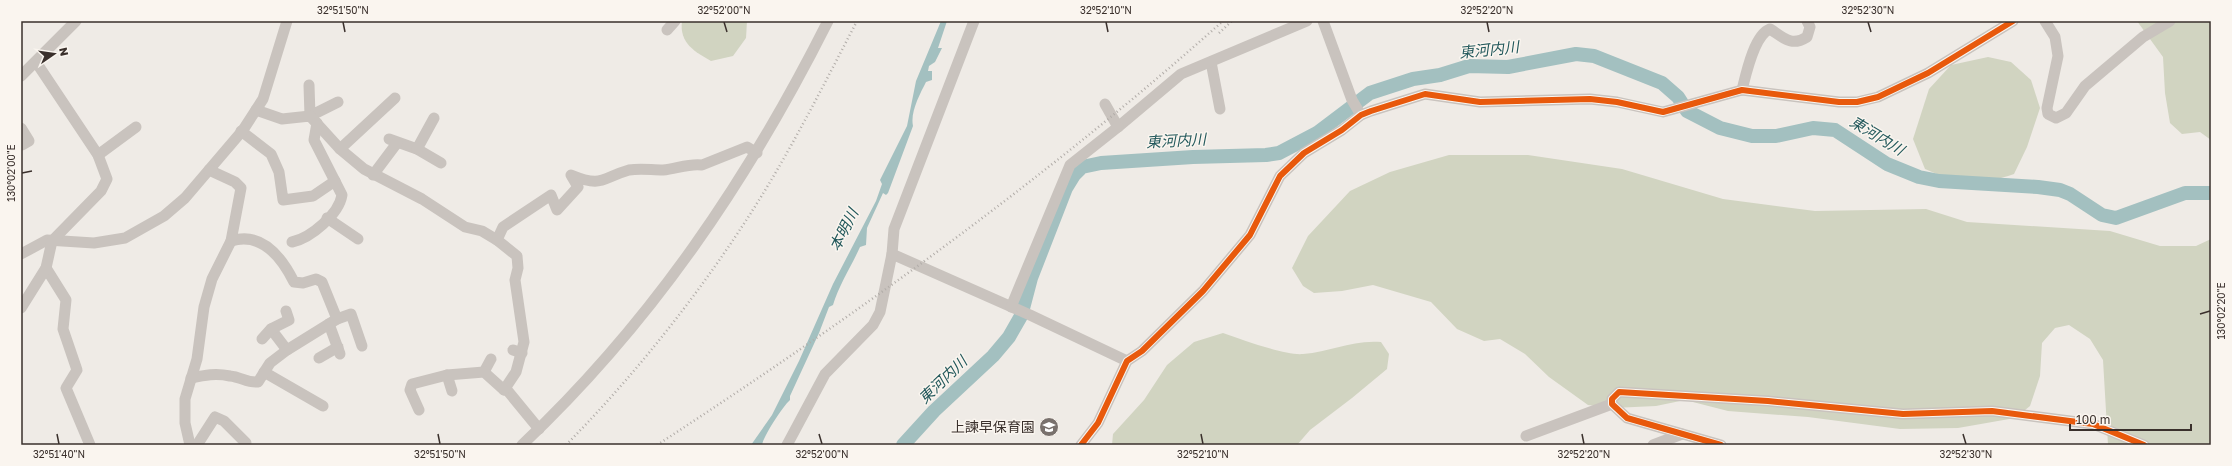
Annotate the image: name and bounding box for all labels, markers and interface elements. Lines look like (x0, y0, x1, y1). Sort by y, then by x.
text: 32°51'50"N (317, 4, 369, 16)
text: 32°52'00"N (697, 4, 751, 16)
text: 32°52'10"N (1080, 4, 1132, 16)
text: 32°52'20"N (1461, 4, 1513, 16)
text: 32°52'30"N (1842, 4, 1894, 16)
north arrow (34, 34, 74, 74)
water label: 東河内川 (1458, 37, 1522, 61)
text: N (57, 46, 72, 57)
water label: 東河内川 (1847, 112, 1910, 159)
water label: 東河内川 (1146, 129, 1208, 151)
text: 130°02'00"E (5, 144, 17, 202)
water label: 本明川 (825, 204, 862, 254)
text: 130°02'20"E (2215, 283, 2227, 340)
water label: 東河内川 (914, 351, 972, 407)
scale bar (2070, 406, 2191, 432)
text: 100 m (2076, 412, 2110, 427)
school or university icon: 上諫早保育園 (1038, 416, 1060, 438)
place label: 上諫早保育園 (951, 418, 1035, 435)
text: 32°51'40"N (33, 448, 85, 460)
text: 32°51'50"N (414, 448, 466, 460)
text: 32°52'00"N (795, 448, 849, 460)
text: 32°52'10"N (1177, 448, 1229, 460)
text: 32°52'20"N (1558, 448, 1610, 460)
text: 32°52'30"N (1940, 448, 1992, 460)

